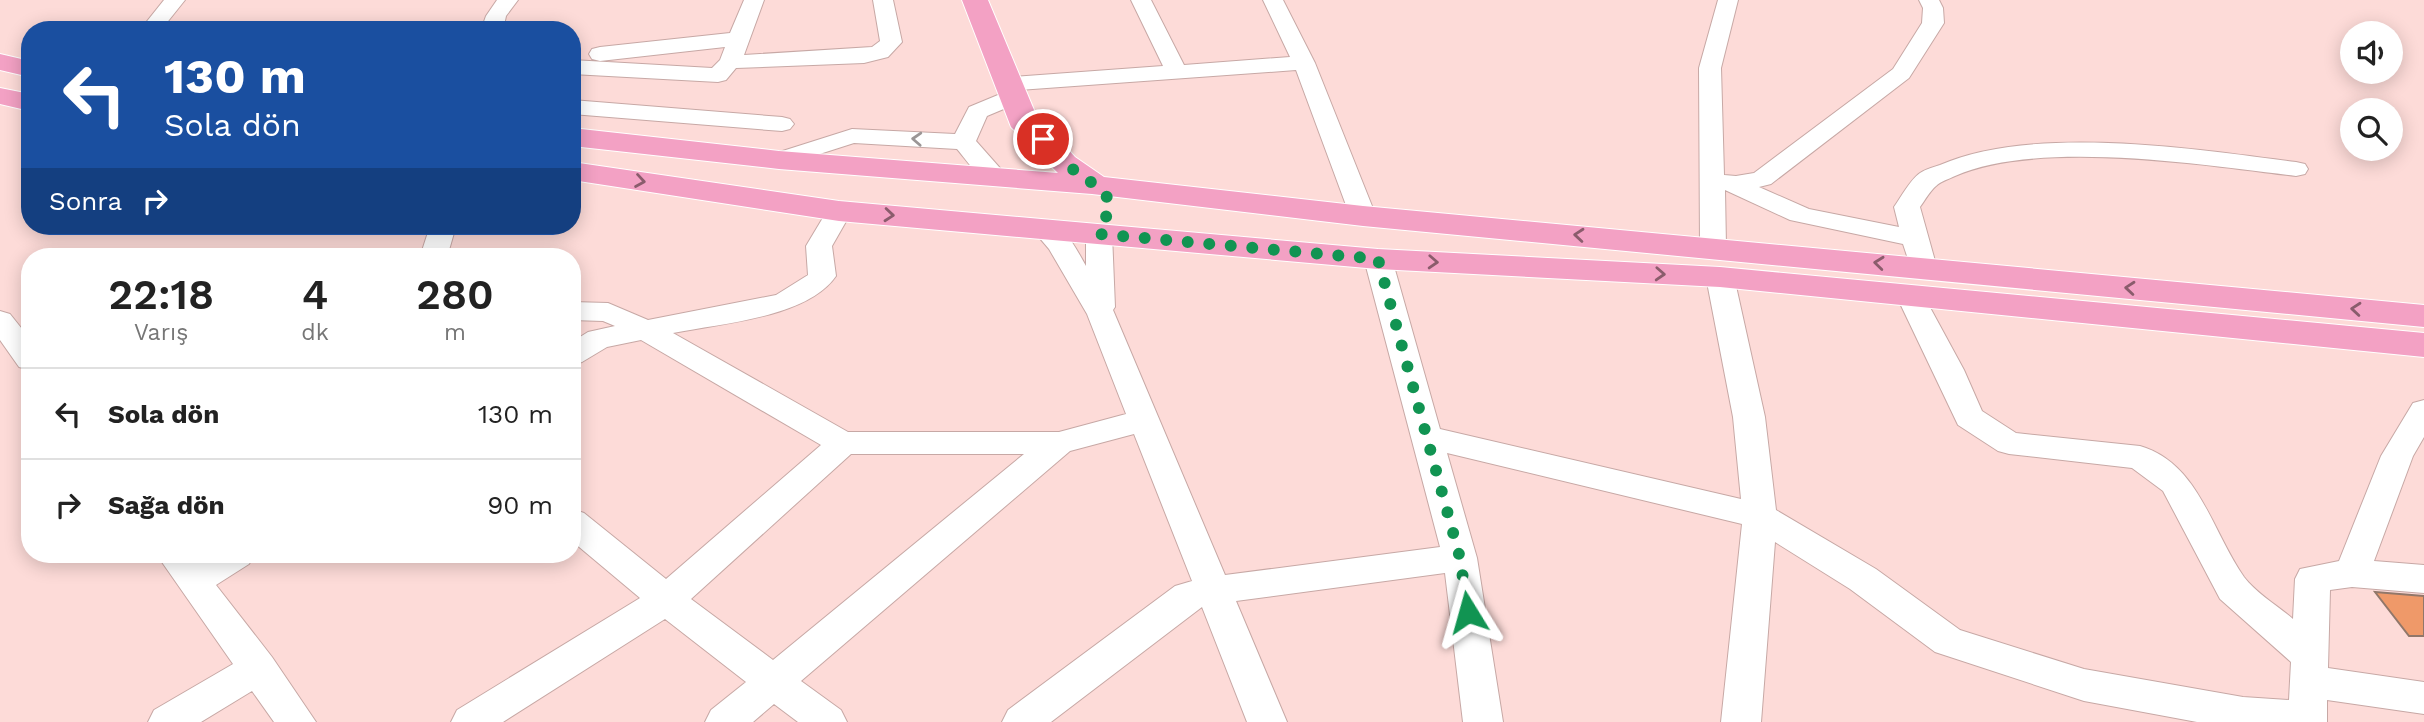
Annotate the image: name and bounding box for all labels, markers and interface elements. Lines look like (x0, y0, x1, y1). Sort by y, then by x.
map controls (2340, 21, 2403, 161)
button: sound (2340, 21, 2403, 84)
text: 130 m (164, 47, 306, 105)
icon: left (49, 49, 140, 140)
button: search (2340, 98, 2403, 161)
text: Sola dön (164, 106, 301, 144)
pin (1013, 109, 1073, 169)
icon: arrive (1024, 120, 1062, 158)
one-way arrow (911, 132, 922, 147)
one-way arrow (634, 173, 646, 188)
icon: right (136, 182, 174, 220)
text: Sonra (49, 186, 122, 216)
one-way arrow (884, 207, 895, 222)
one-way arrow (1573, 228, 1584, 243)
one-way arrow (1428, 254, 1439, 269)
one-way arrow (1873, 256, 1885, 271)
one-way arrow (1655, 266, 1666, 281)
text: 22:18 (108, 270, 214, 319)
text: 4 (302, 270, 328, 319)
text: 280 (416, 270, 494, 319)
one-way arrow (2124, 280, 2135, 295)
one-way arrow (2350, 302, 2361, 317)
text: Varış (134, 319, 188, 346)
text: dk (301, 319, 329, 346)
text: m (444, 319, 466, 346)
icon: left (49, 395, 87, 433)
text: Sola dön (108, 399, 219, 429)
text: 130 m (478, 399, 553, 429)
icon: right (49, 486, 87, 524)
text: Sağa dön (108, 490, 225, 520)
text: 90 m (487, 490, 553, 520)
position arrow (1431, 575, 1505, 649)

